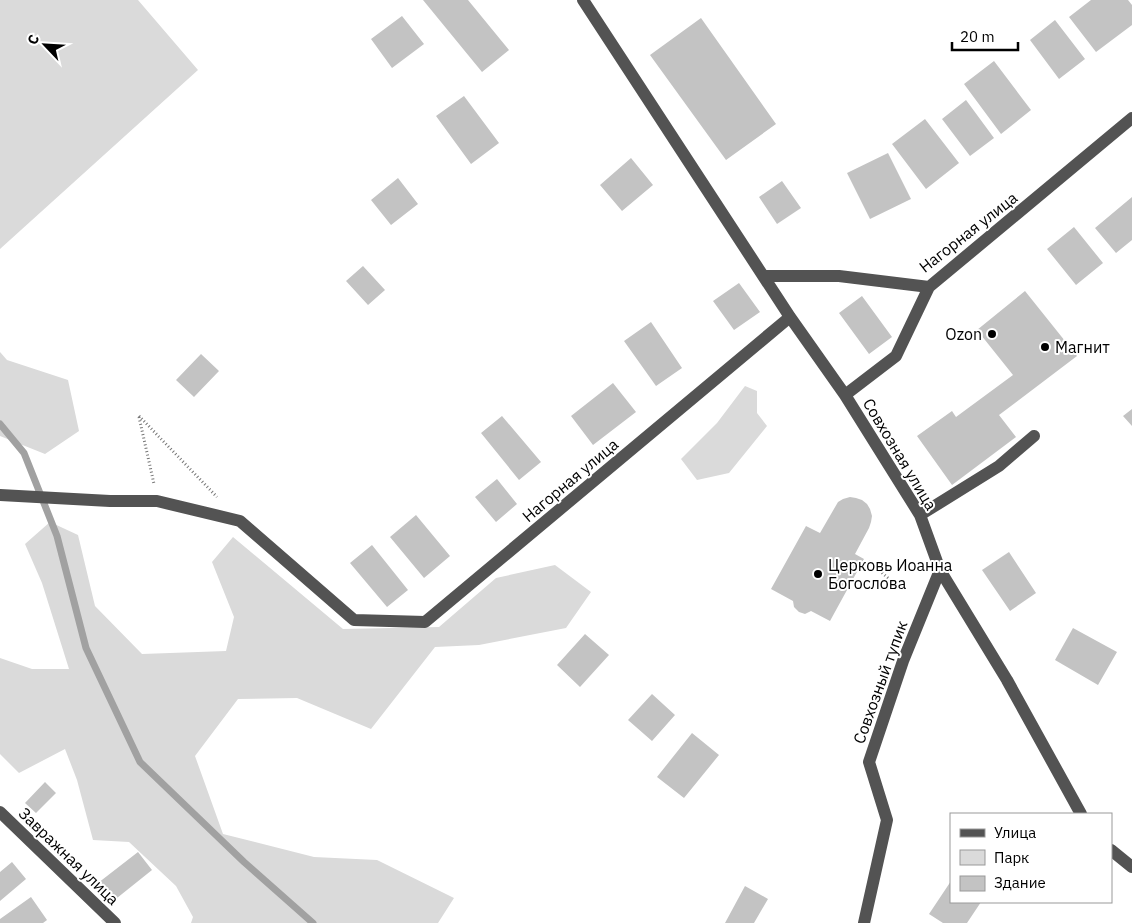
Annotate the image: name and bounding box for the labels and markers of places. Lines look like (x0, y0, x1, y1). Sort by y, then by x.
place label: Ozon (945, 324, 982, 344)
marker: Ozon (986, 328, 998, 340)
place label: Магнит (1055, 337, 1110, 357)
marker: Магнит (1039, 341, 1051, 353)
place label: Церковь Иоанна Богослова (828, 555, 953, 593)
marker: Церковь Иоанна Богослова (812, 568, 824, 580)

